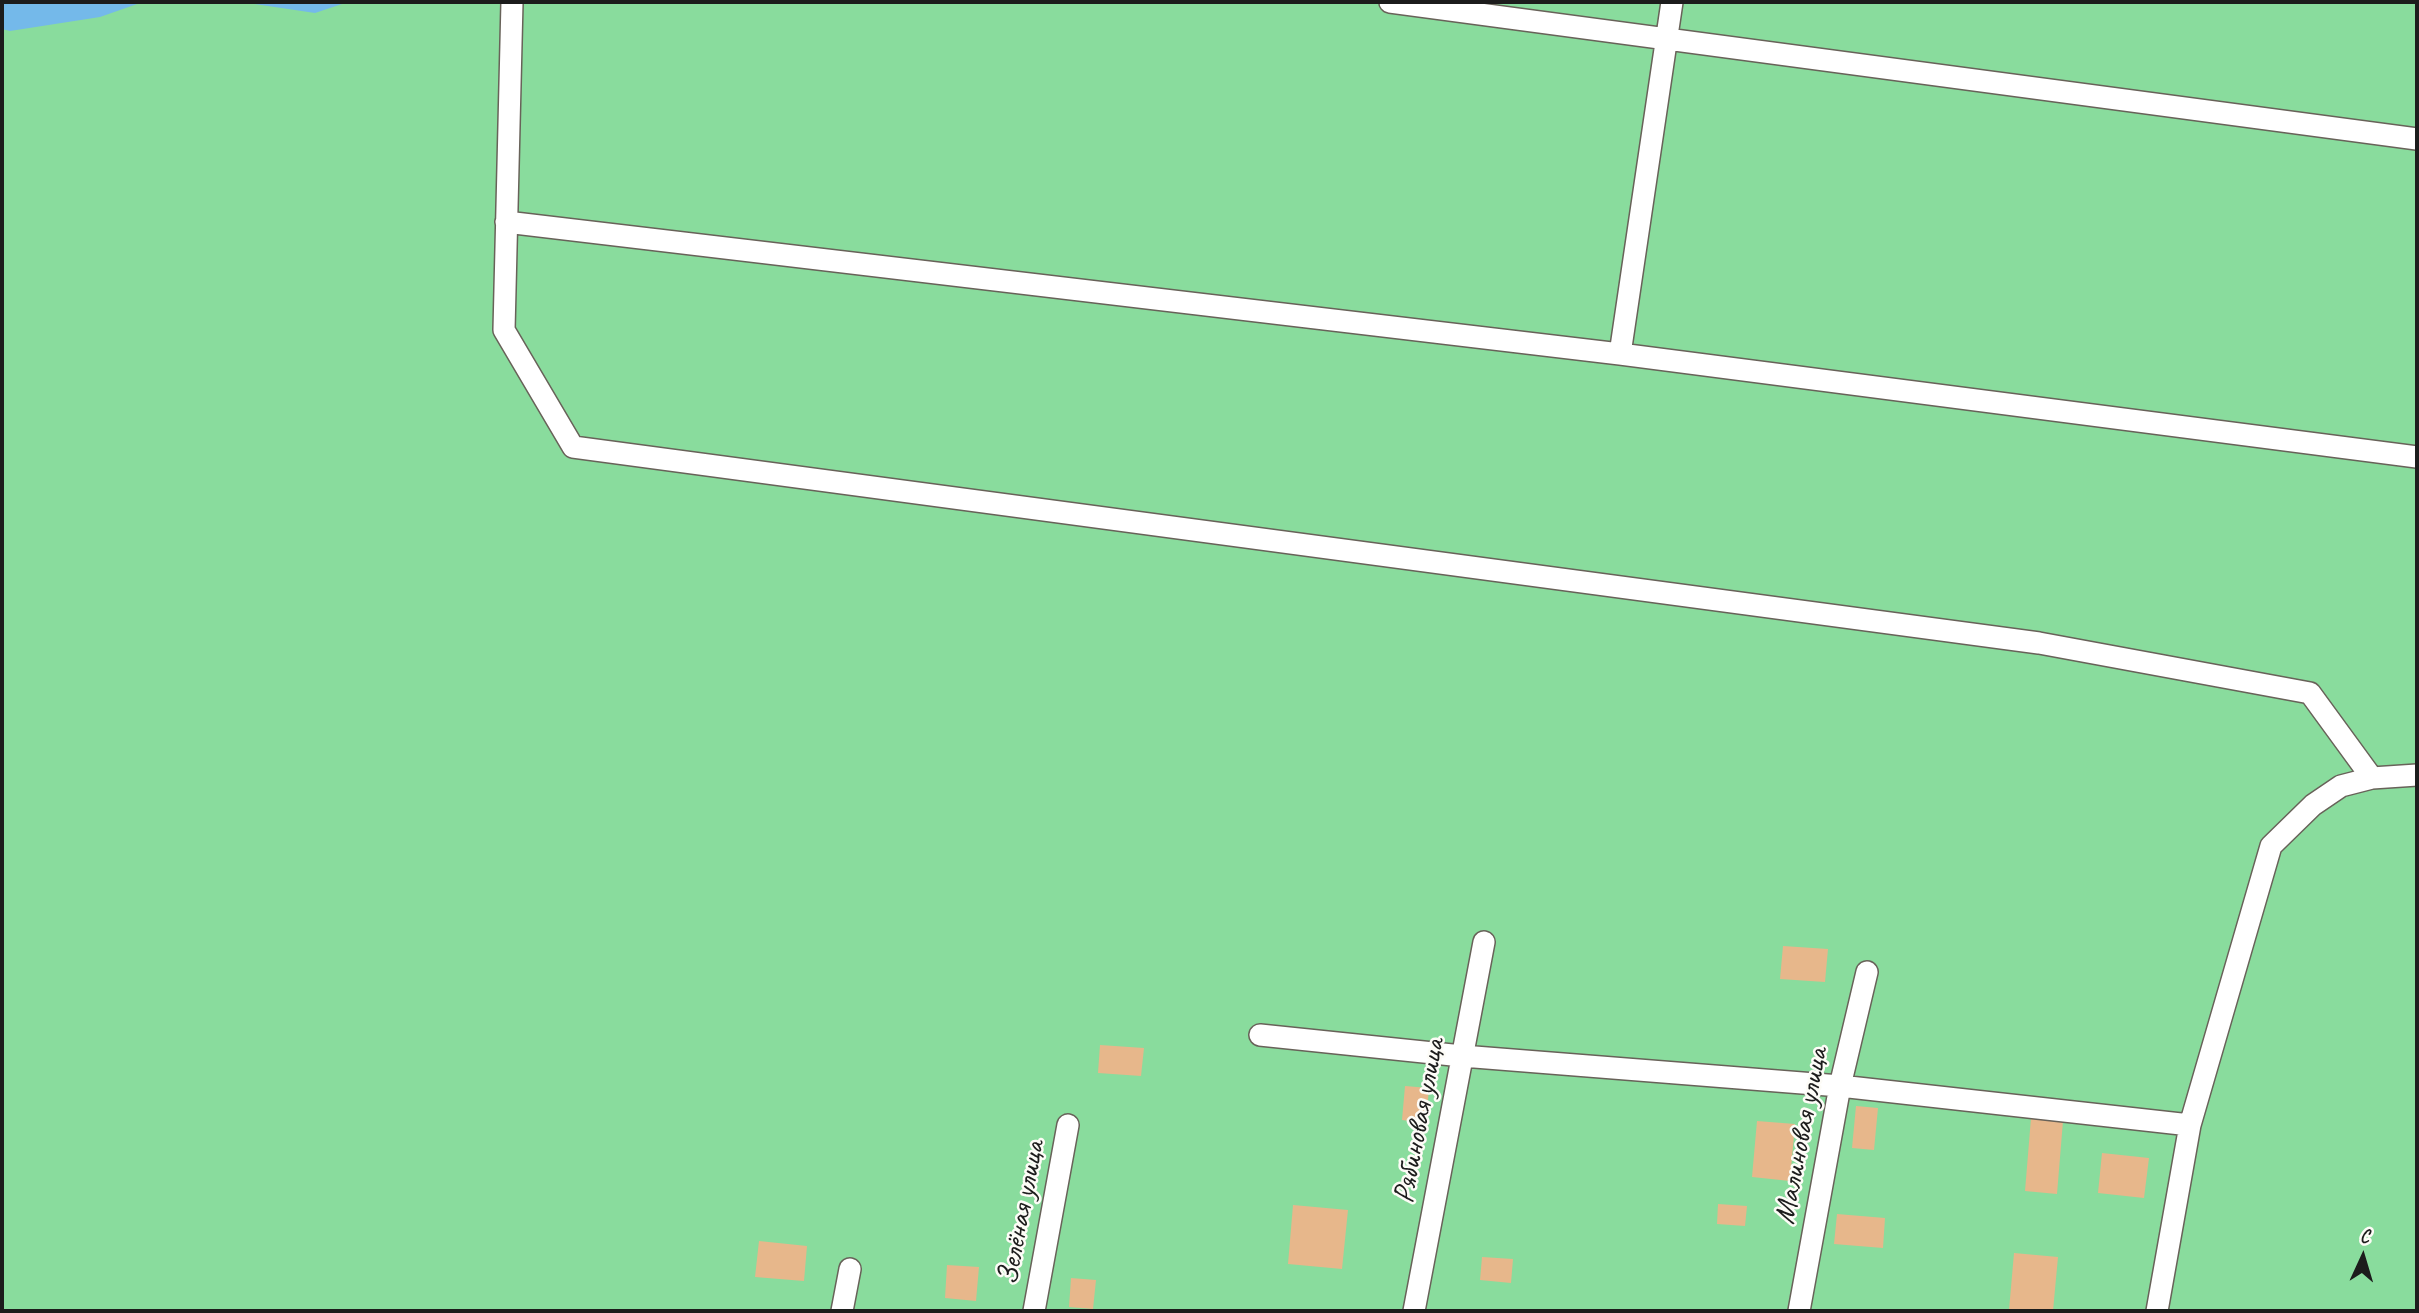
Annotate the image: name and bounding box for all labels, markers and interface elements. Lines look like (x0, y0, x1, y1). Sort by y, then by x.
street label: Рябиновая улица (1386, 1036, 1454, 1206)
street label: Малиновая улица (1767, 1045, 1837, 1227)
street label: Зелёная улица (990, 1138, 1054, 1288)
north arrow (2328, 1222, 2398, 1292)
text: С (2359, 1224, 2370, 1248)

